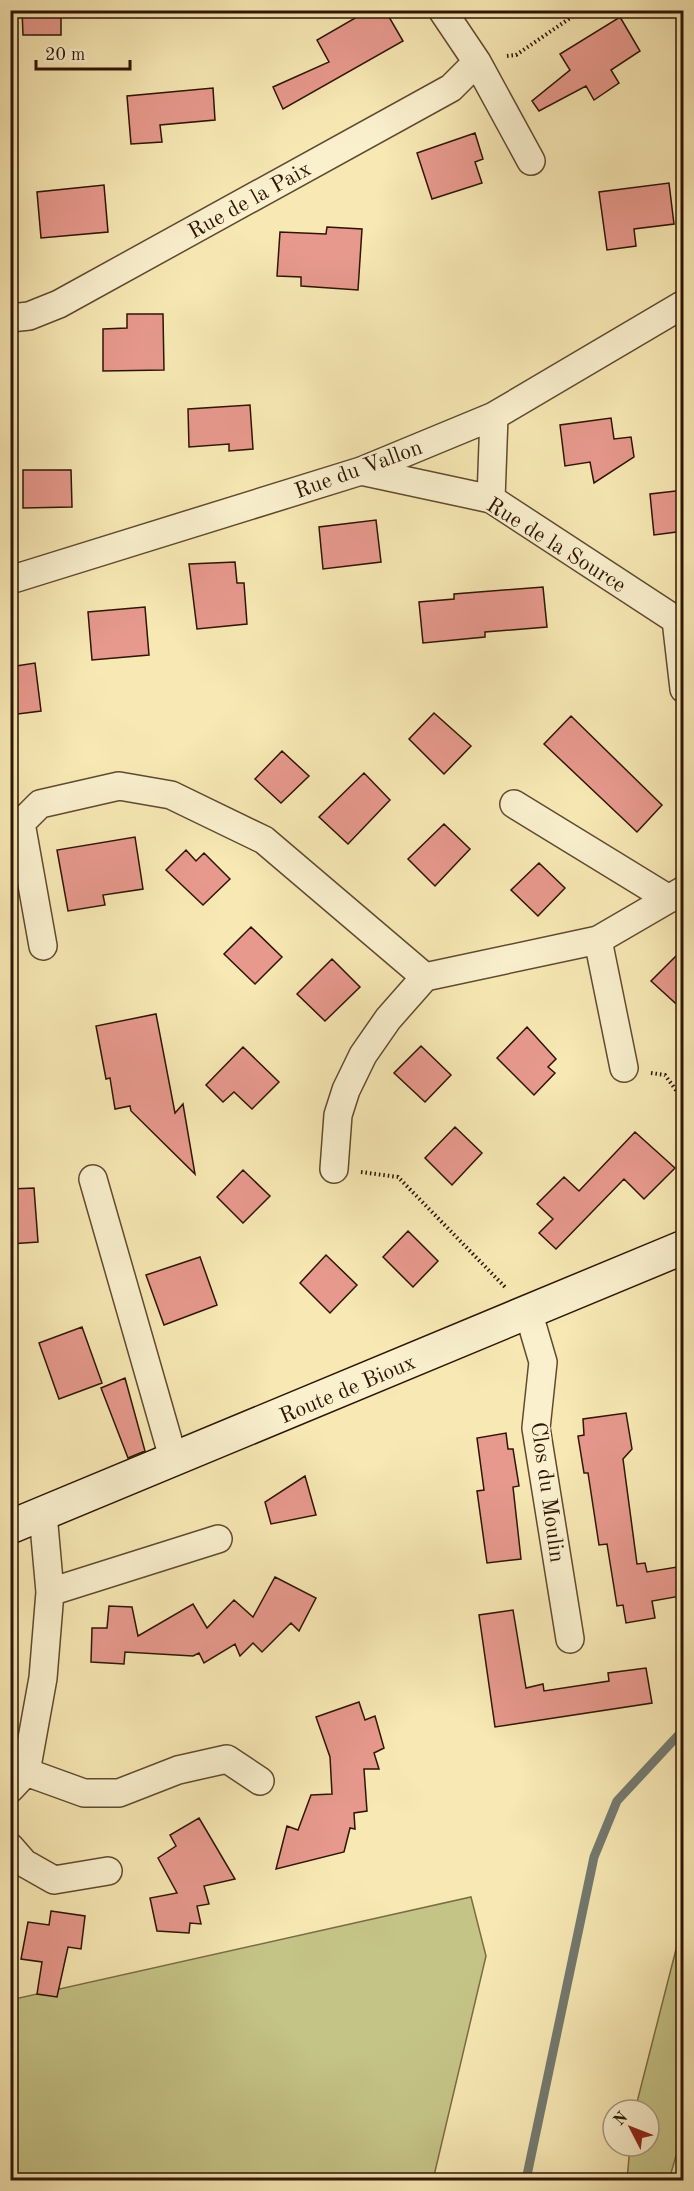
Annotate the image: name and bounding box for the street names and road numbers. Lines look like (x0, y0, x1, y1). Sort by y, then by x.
street label: Rue de la Paix (185, 158, 315, 244)
street label: Rue du Vallon (292, 437, 425, 503)
street label: Rue de la Source (482, 494, 629, 597)
street label: Route de Bioux (277, 1351, 419, 1428)
street label: Clos du Moulin (526, 1421, 568, 1564)

